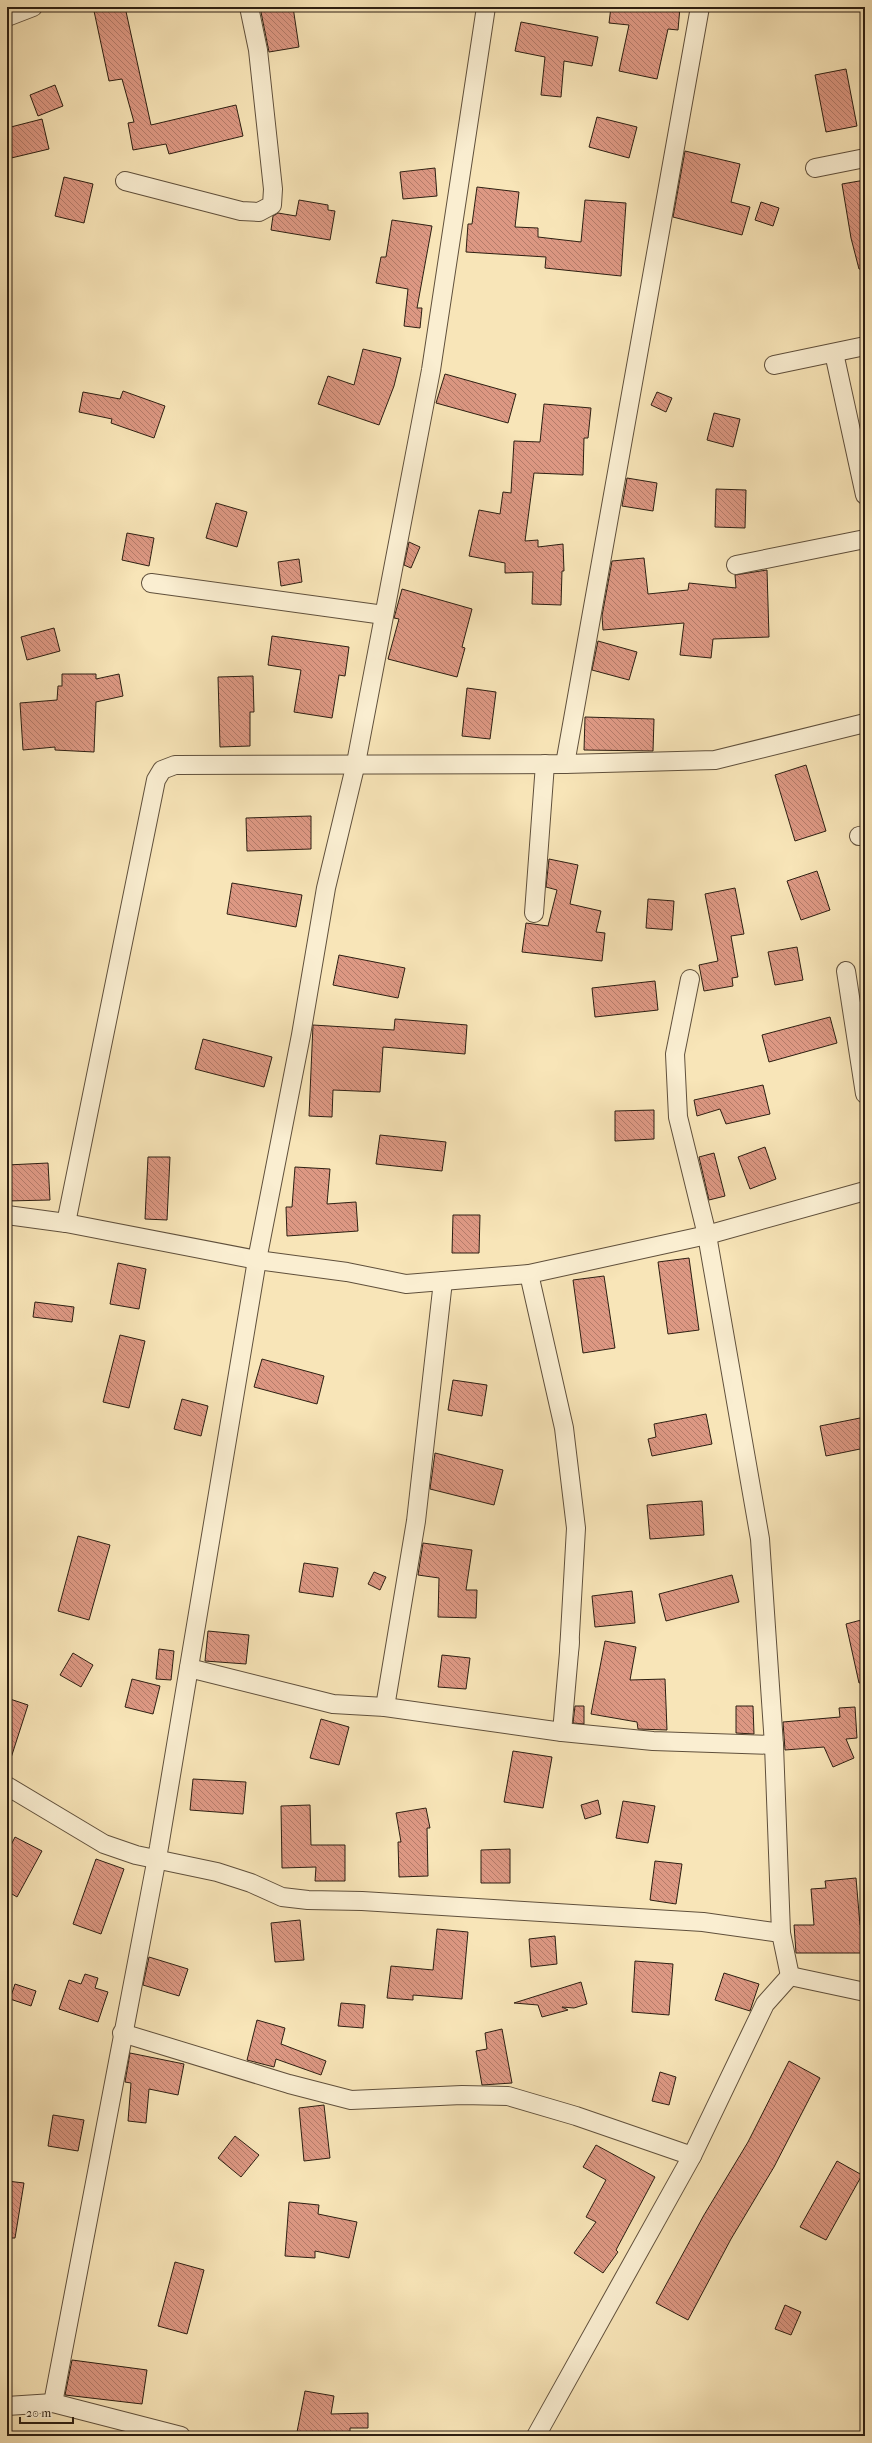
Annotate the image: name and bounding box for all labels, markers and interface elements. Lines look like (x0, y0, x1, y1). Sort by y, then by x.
scale bar (20, 2399, 73, 2425)
text: 20 m (26, 2406, 51, 2420)

